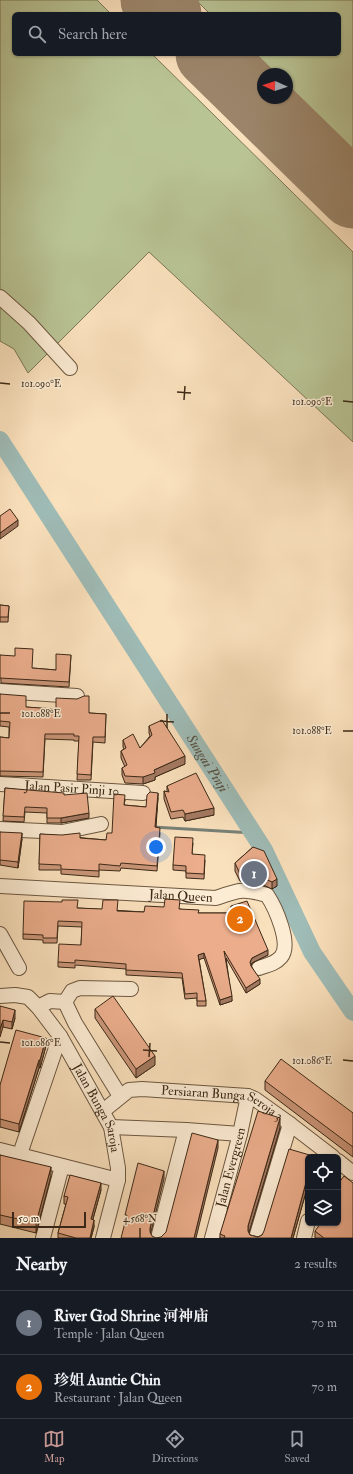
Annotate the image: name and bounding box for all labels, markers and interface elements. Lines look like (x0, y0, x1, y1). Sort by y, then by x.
search box (12, 12, 341, 56)
icon: search (26, 23, 48, 45)
text: Search here (58, 25, 127, 44)
north arrow (257, 68, 293, 104)
text: 101.090°E (21, 378, 61, 390)
text: 101.090°E (292, 396, 332, 408)
text: 101.088°E (21, 708, 61, 720)
text: 101.088°E (292, 725, 332, 737)
water label: Sungai Pinji (182, 730, 233, 795)
street label: Jalan Pasir Pinji 10 (23, 777, 120, 799)
your location (146, 837, 166, 857)
pin: 1 (241, 859, 267, 889)
street label: Jalan Queen (147, 886, 213, 906)
pin: 2 (227, 904, 253, 934)
text: 101.086°E (21, 1037, 61, 1049)
text: 101.086°E (292, 1055, 332, 1067)
street label: Jalan Bunga Saroja (69, 1060, 123, 1154)
street label: Persiaran Bunga Seroja 3 (161, 1082, 286, 1124)
street label: Jalan Evergreen (212, 1126, 249, 1210)
map controls (305, 1154, 341, 1226)
button: locate (305, 1154, 341, 1190)
button: layers (305, 1190, 341, 1226)
scale bar (12, 1210, 86, 1229)
text: 50 m (18, 1212, 39, 1225)
text: 4.568°N (123, 1213, 157, 1225)
text: Nearby (16, 1254, 67, 1275)
text: 2 results (294, 1256, 337, 1272)
text: River God Shrine 河神庙 (54, 1307, 208, 1326)
text: 1 (27, 1315, 31, 1331)
text: 70 m (312, 1315, 337, 1331)
text: Temple · Jalan Queen (54, 1326, 164, 1342)
text: 珍姐 Auntie Chin (54, 1371, 161, 1390)
text: 2 (26, 1379, 32, 1395)
text: 70 m (312, 1379, 337, 1395)
text: Restaurant · Jalan Queen (54, 1390, 182, 1406)
tab: Map (43, 1428, 65, 1465)
tab: Directions (152, 1428, 198, 1465)
tab: Saved (285, 1428, 310, 1465)

